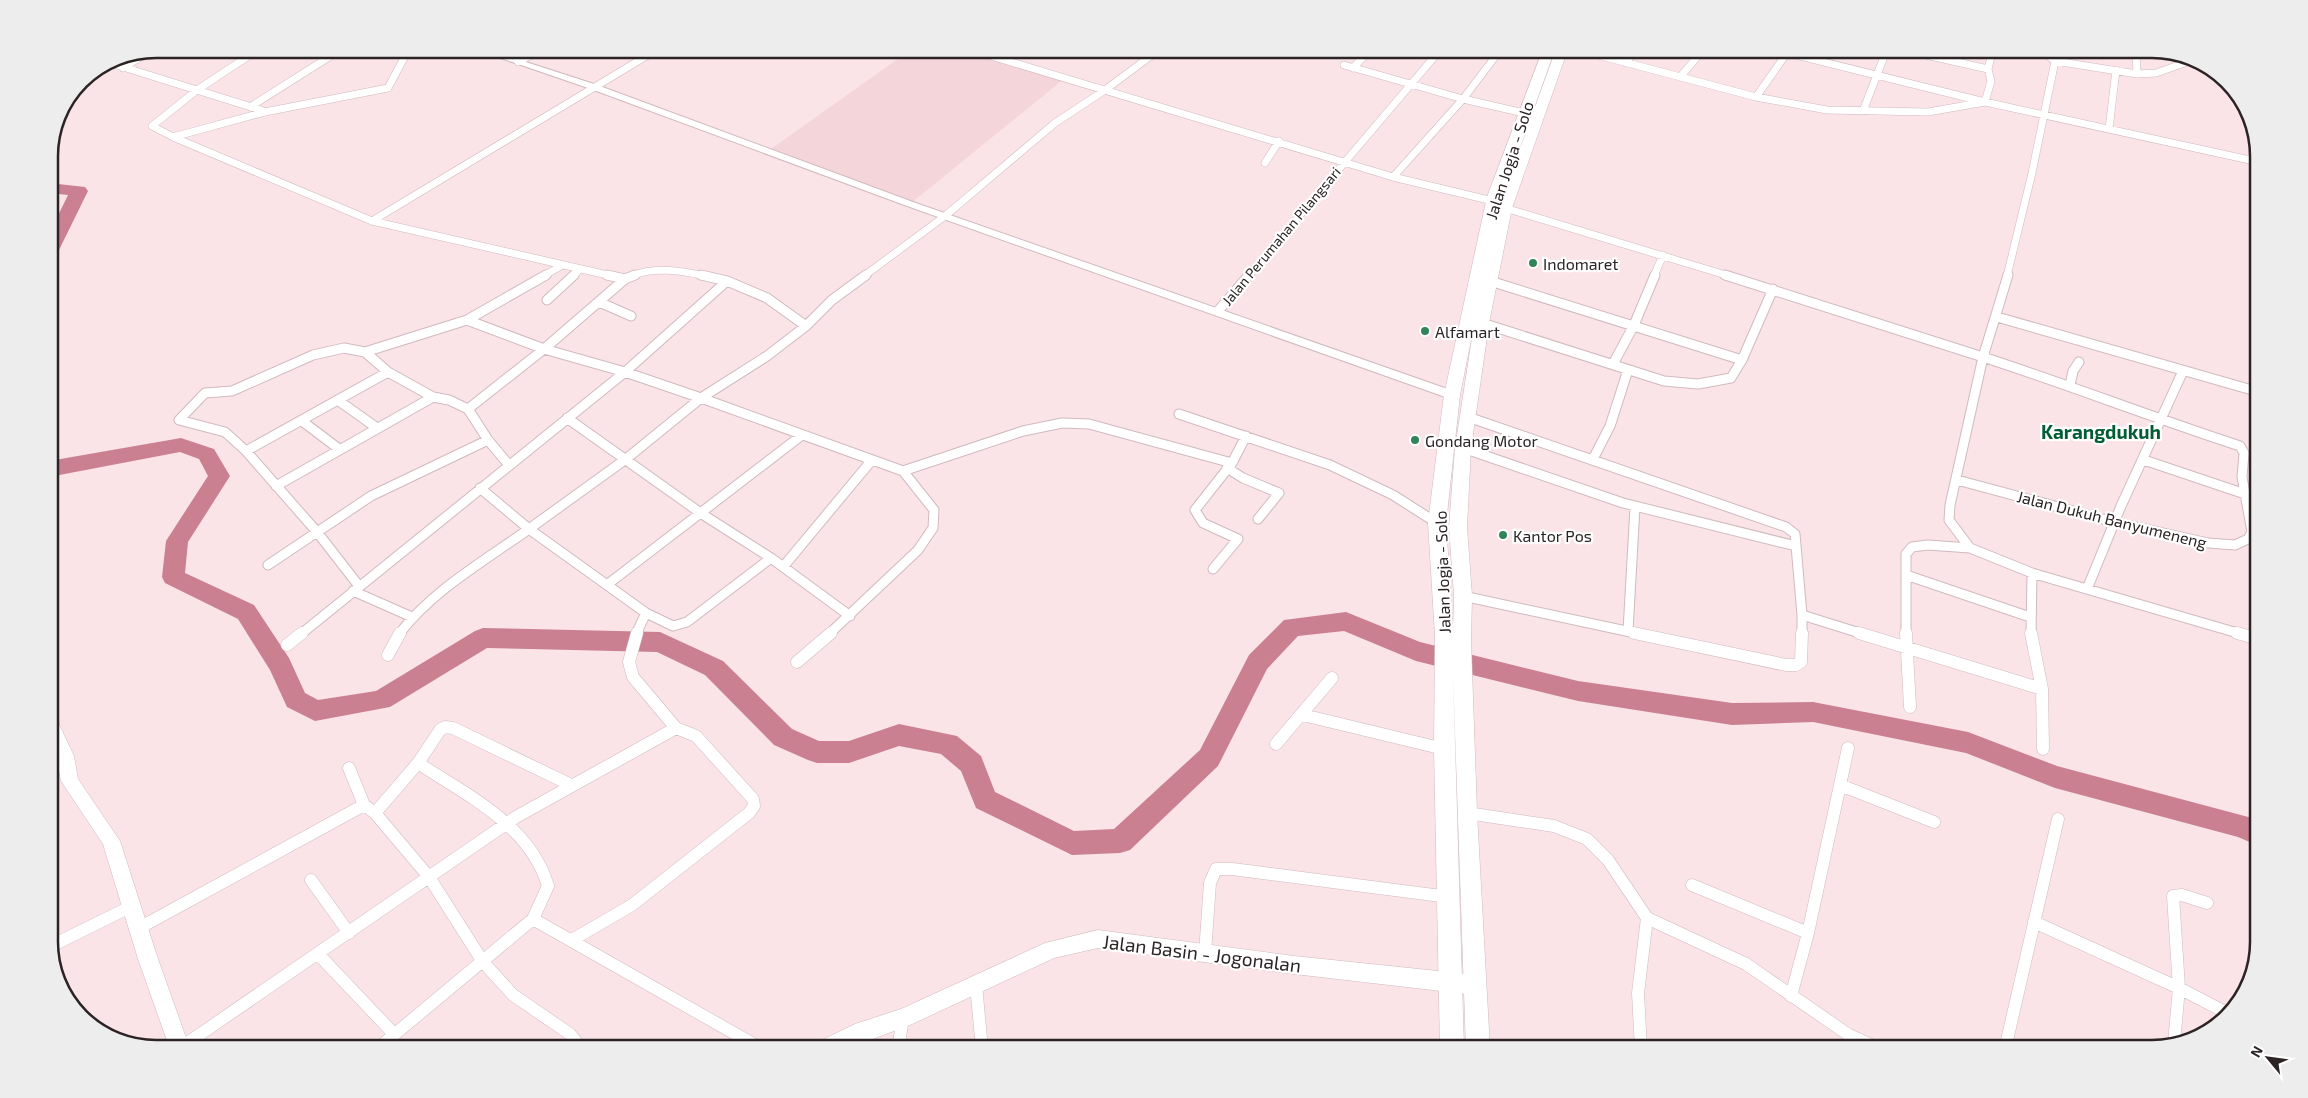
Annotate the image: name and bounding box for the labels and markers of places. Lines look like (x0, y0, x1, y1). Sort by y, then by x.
place label: Indomaret (1543, 254, 1618, 273)
marker: Indomaret (1527, 257, 1539, 269)
place label: Alfamart (1435, 322, 1500, 341)
marker: Alfamart (1419, 325, 1431, 337)
place label: Gondang Motor (1425, 431, 1538, 450)
marker: Gondang Motor (1409, 434, 1421, 446)
place label: Kantor Pos (1513, 526, 1592, 545)
marker: Kantor Pos (1497, 529, 1509, 541)

